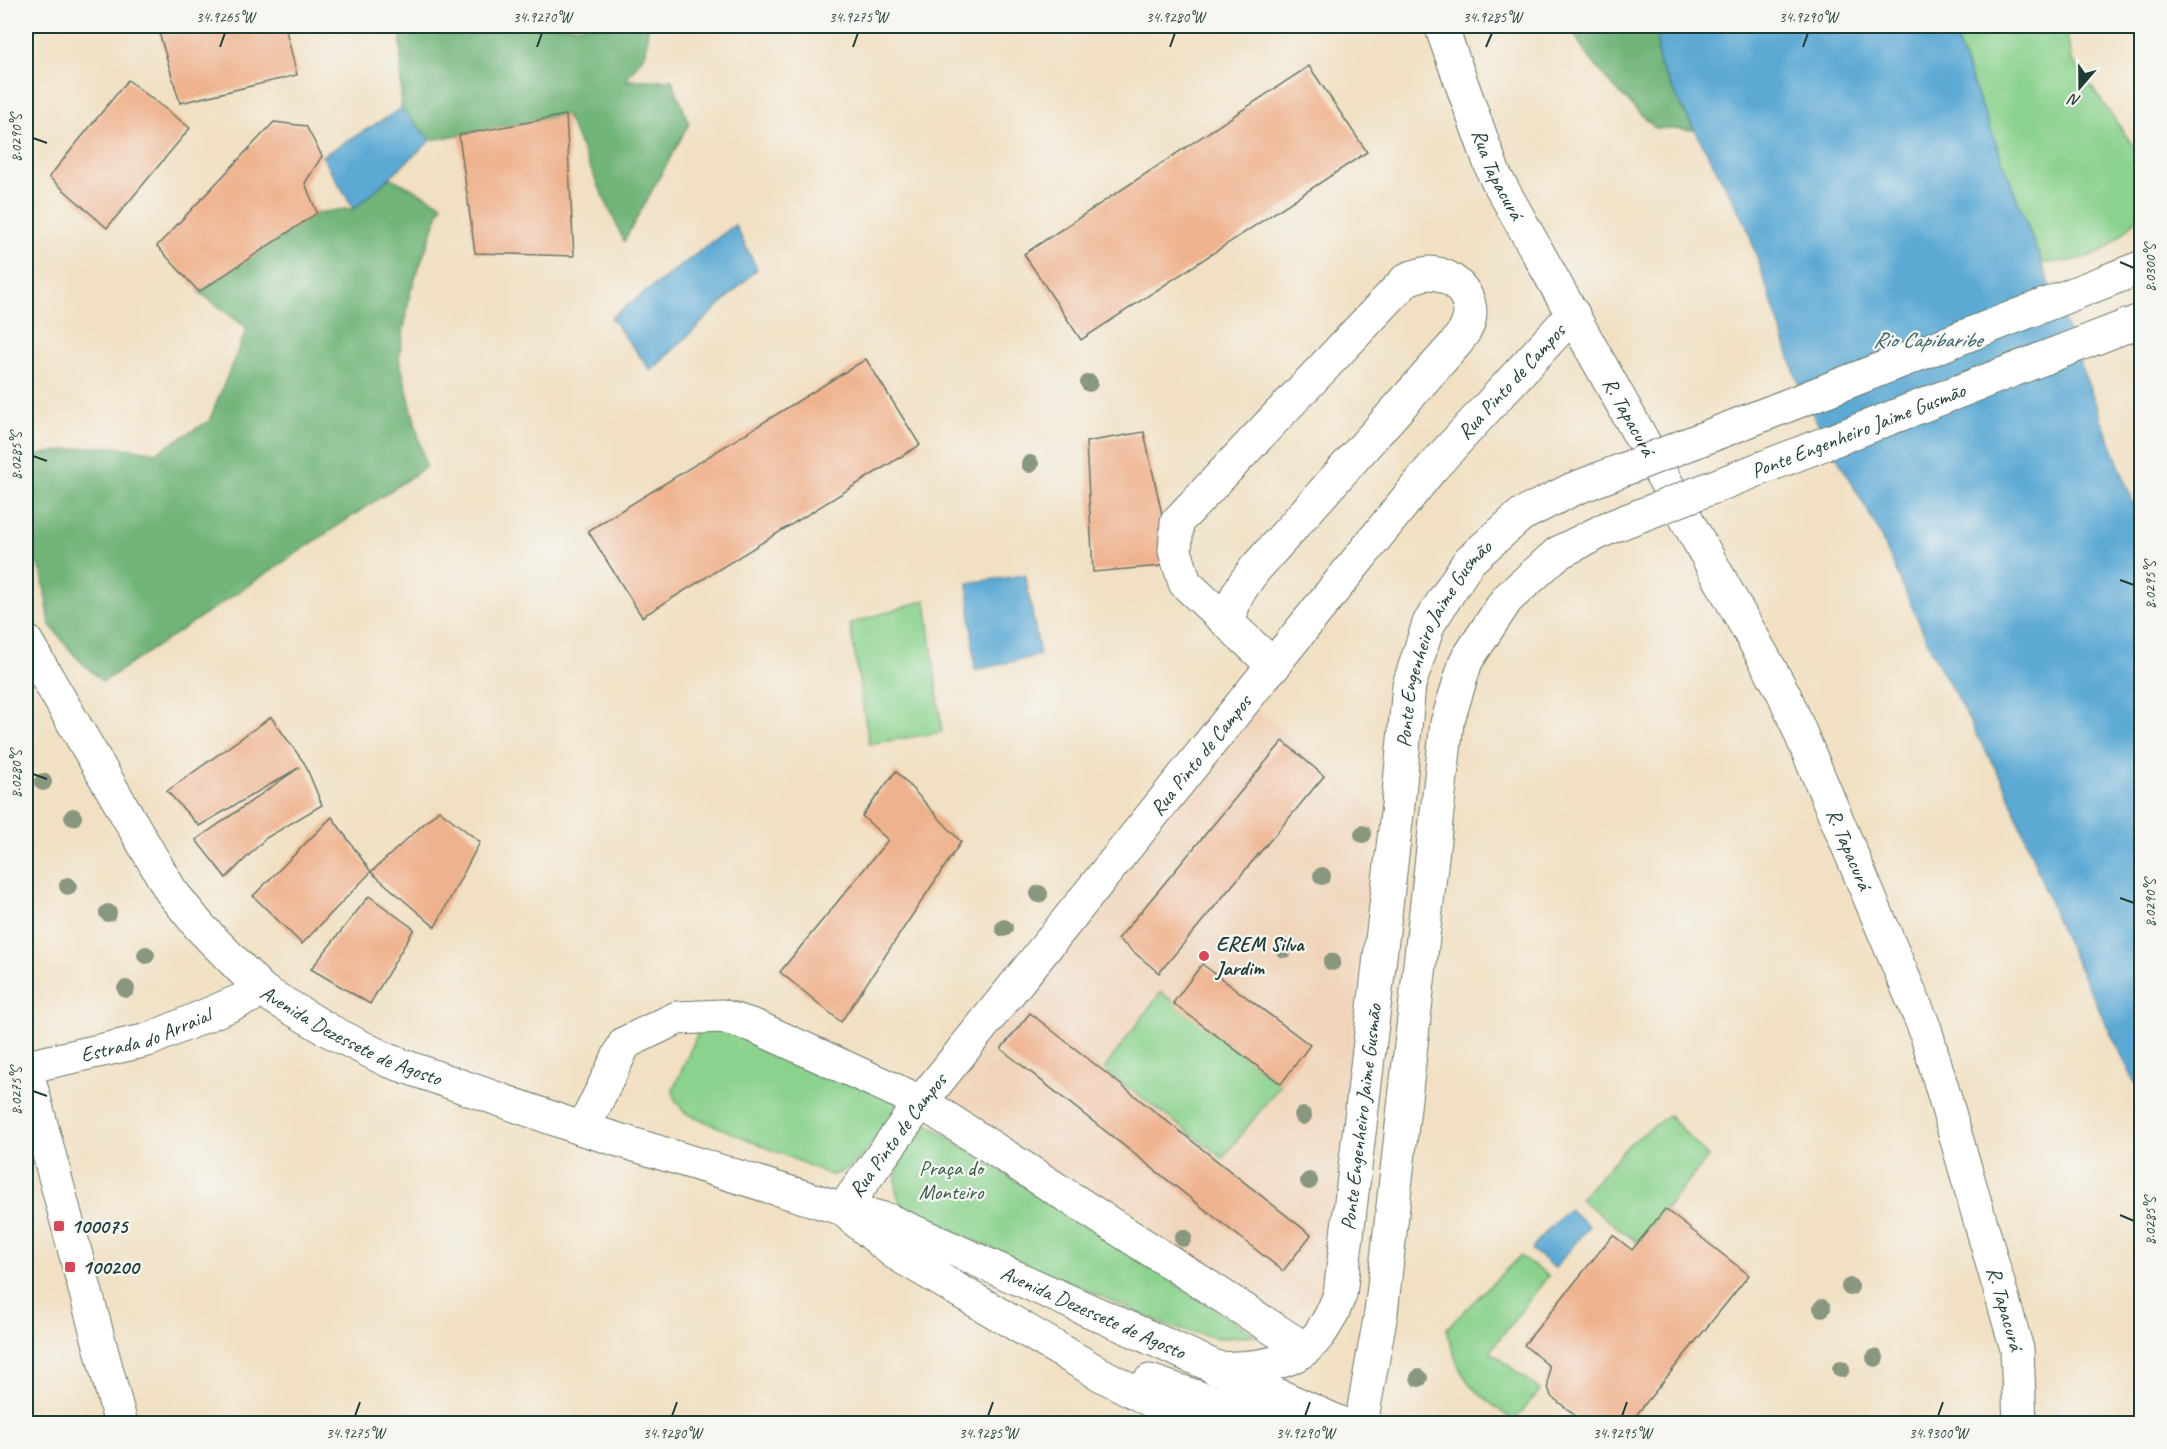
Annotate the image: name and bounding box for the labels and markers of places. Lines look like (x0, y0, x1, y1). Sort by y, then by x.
place label: EREM Silva Jardim (1214, 931, 1305, 981)
marker: EREM Silva Jardim (1197, 949, 1211, 963)
place label: 100075 (71, 1213, 129, 1239)
marker: 100075 (52, 1219, 66, 1233)
place label: 100200 (82, 1254, 141, 1280)
marker: 100200 (63, 1260, 77, 1274)

